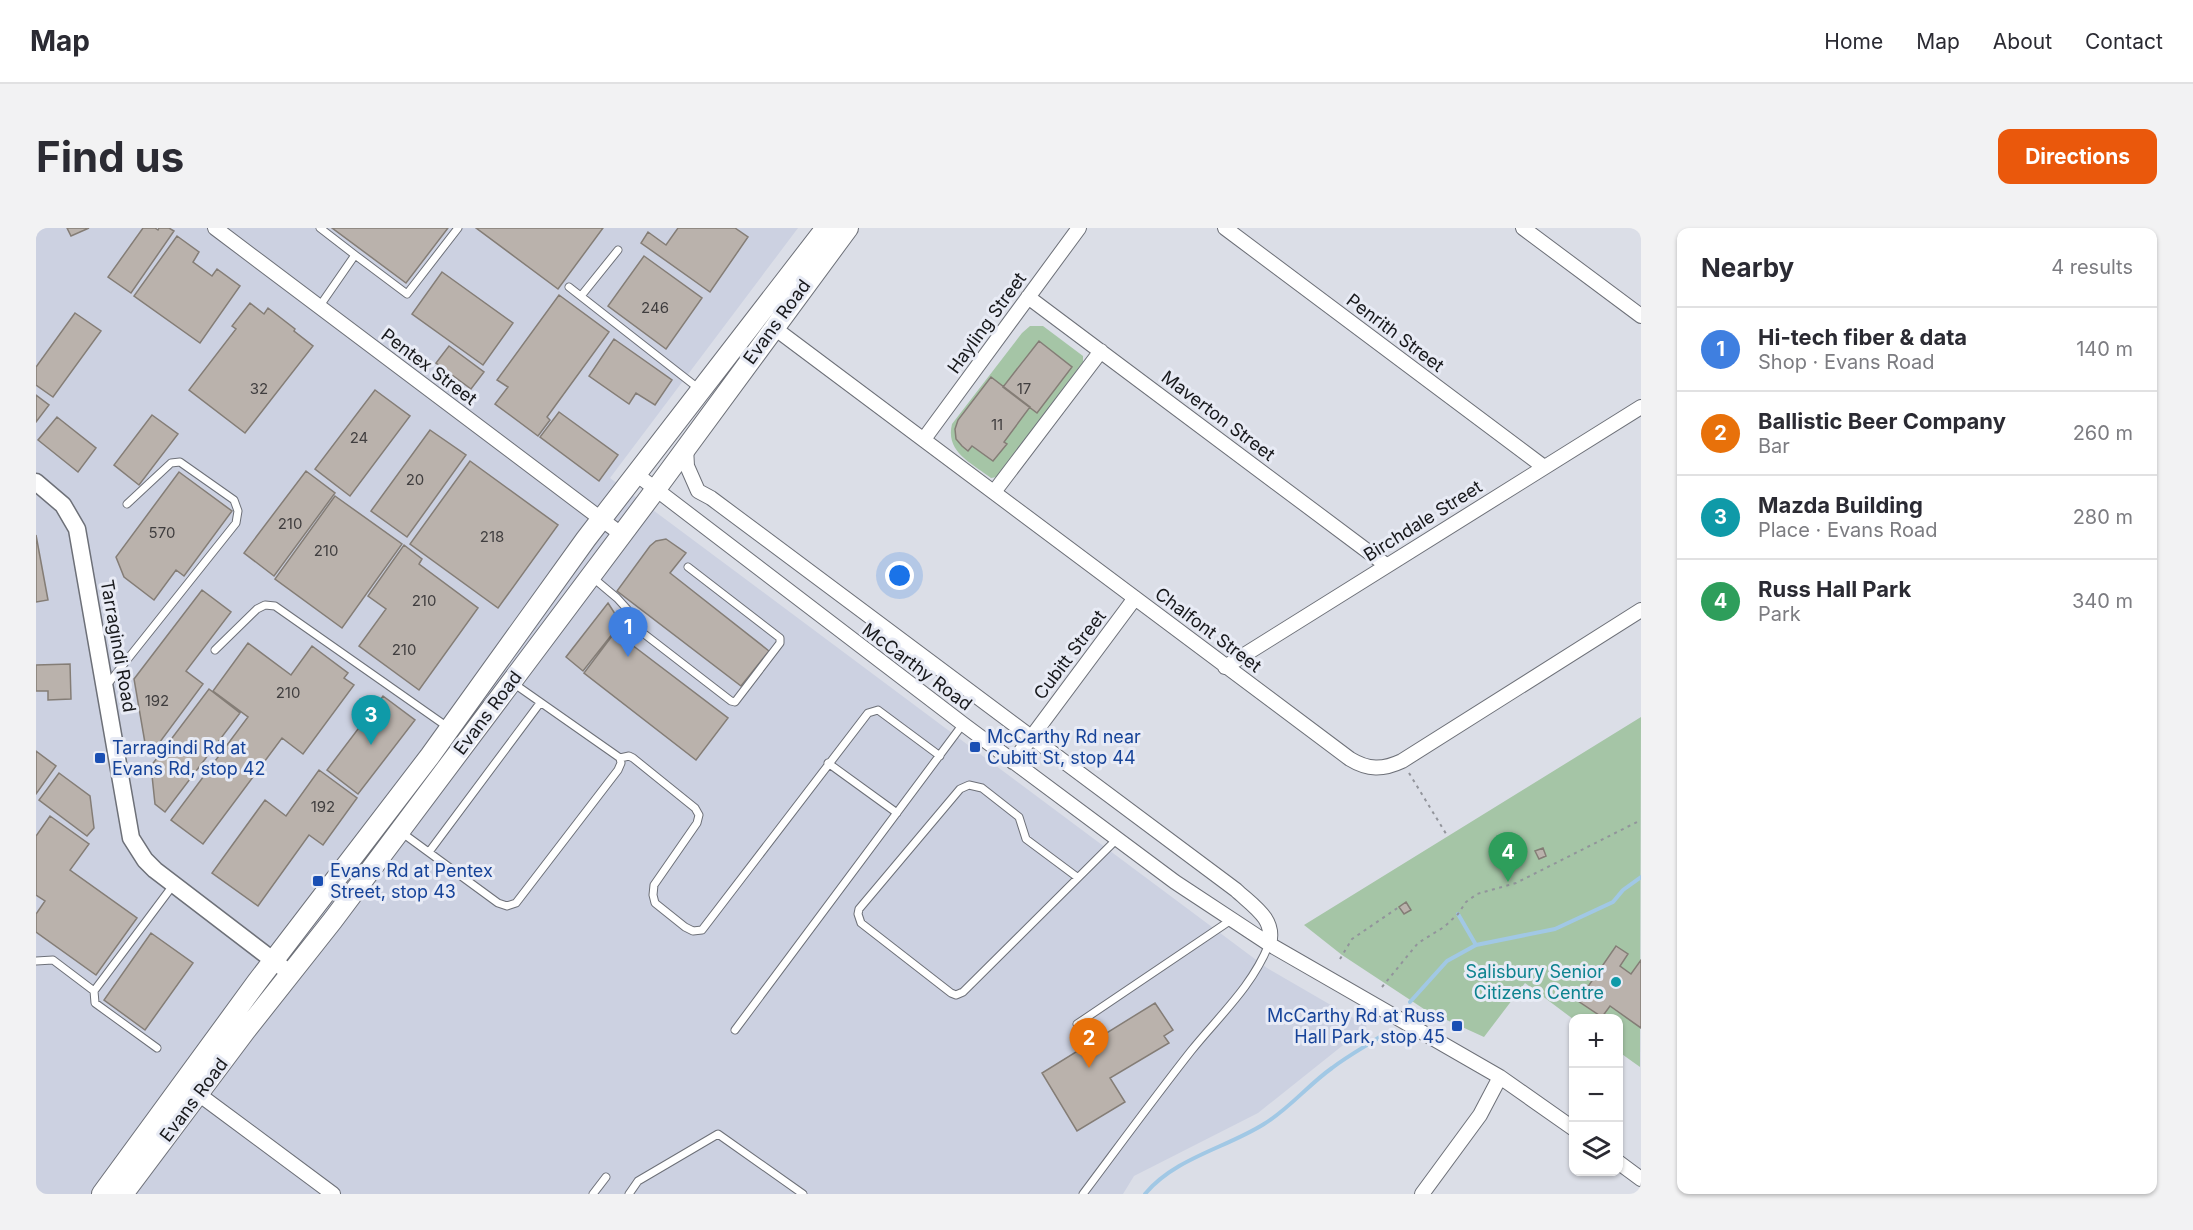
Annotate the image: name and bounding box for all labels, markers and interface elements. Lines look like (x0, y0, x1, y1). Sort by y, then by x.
text: Map (30, 24, 90, 58)
text: Home (1824, 29, 1883, 54)
text: Map (1916, 29, 1960, 54)
text: About (1993, 29, 2052, 54)
text: Contact (2085, 29, 2163, 54)
button: Directions (1998, 129, 2157, 184)
text: Find us (36, 131, 184, 182)
text: Nearby (1701, 252, 1794, 283)
text: 4 results (2051, 255, 2133, 279)
street label: Hayling Street (943, 268, 1030, 377)
street label: Evans Road (739, 275, 814, 368)
street label: Penrith Street (1343, 289, 1448, 376)
house number: 246 (641, 298, 669, 317)
street label: Pentex Street (377, 324, 481, 409)
text: Hi-tech fiber & data (1758, 324, 1967, 350)
text: 1 (1716, 337, 1725, 361)
text: 140 m (2076, 337, 2133, 361)
text: Shop · Evans Road (1758, 350, 1935, 374)
street label: Maverton Street (1158, 366, 1279, 465)
house number: 32 (250, 379, 268, 398)
house number: 17 (1017, 379, 1031, 398)
text: Ballistic Beer Company (1758, 408, 2006, 434)
house number: 11 (991, 415, 1003, 434)
text: 2 (1714, 421, 1727, 445)
text: 260 m (2073, 421, 2133, 445)
house number: 24 (350, 428, 368, 447)
text: Bar (1758, 434, 1790, 458)
house number: 20 (406, 470, 424, 489)
street label: Birchdale Street (1360, 476, 1486, 565)
text: Mazda Building (1758, 492, 1923, 518)
text: 3 (1714, 505, 1727, 529)
text: 280 m (2073, 505, 2133, 529)
house number: 210 (278, 514, 302, 533)
text: Place · Evans Road (1758, 518, 1938, 542)
house number: 570 (149, 523, 175, 542)
house number: 218 (480, 527, 504, 546)
house number: 210 (314, 541, 338, 560)
your location (885, 561, 914, 590)
text: Russ Hall Park (1758, 576, 1911, 602)
street label: Tarragindi Road (96, 578, 140, 714)
street label: Chalfont Street (1151, 583, 1266, 676)
text: 4 (1714, 589, 1727, 613)
text: 340 m (2072, 589, 2133, 613)
house number: 210 (412, 591, 436, 610)
text: Park (1758, 602, 1801, 626)
street label: Cubitt Street (1029, 606, 1110, 703)
pin: 1 (608, 608, 648, 657)
street label: McCarthy Road (858, 619, 976, 715)
house number: 210 (392, 640, 416, 659)
street label: Evans Road (449, 667, 526, 759)
house number: 210 (276, 683, 300, 702)
house number: 192 (145, 691, 169, 710)
pin: 3 (352, 696, 390, 745)
place label: McCarthy Rd near Cubitt St, stop 44 (987, 726, 1141, 768)
place label: Tarragindi Rd at Evans Rd, stop 42 (112, 737, 265, 779)
marker: McCarthy Rd near Cubitt St, stop 44 (968, 740, 982, 754)
marker: Tarragindi Rd at Evans Rd, stop 42 (93, 751, 107, 765)
house number: 192 (311, 797, 335, 816)
pin: 4 (1488, 832, 1528, 882)
place label: Evans Rd at Pentex Street, stop 43 (330, 860, 493, 902)
marker: Evans Rd at Pentex Street, stop 43 (311, 874, 325, 888)
place label: Salisbury Senior Citizens Centre (1466, 961, 1604, 1003)
marker: Salisbury Senior Citizens Centre (1609, 975, 1623, 989)
place label: McCarthy Rd at Russ Hall Park, stop 45 (1267, 1005, 1445, 1047)
map controls (1569, 1014, 1623, 1176)
button: + (1569, 1014, 1623, 1068)
pin: 2 (1070, 1018, 1108, 1068)
marker: McCarthy Rd at Russ Hall Park, stop 45 (1450, 1019, 1464, 1033)
street label: Evans Road (155, 1054, 232, 1146)
button: − (1569, 1068, 1623, 1122)
button: layers (1569, 1122, 1623, 1176)

